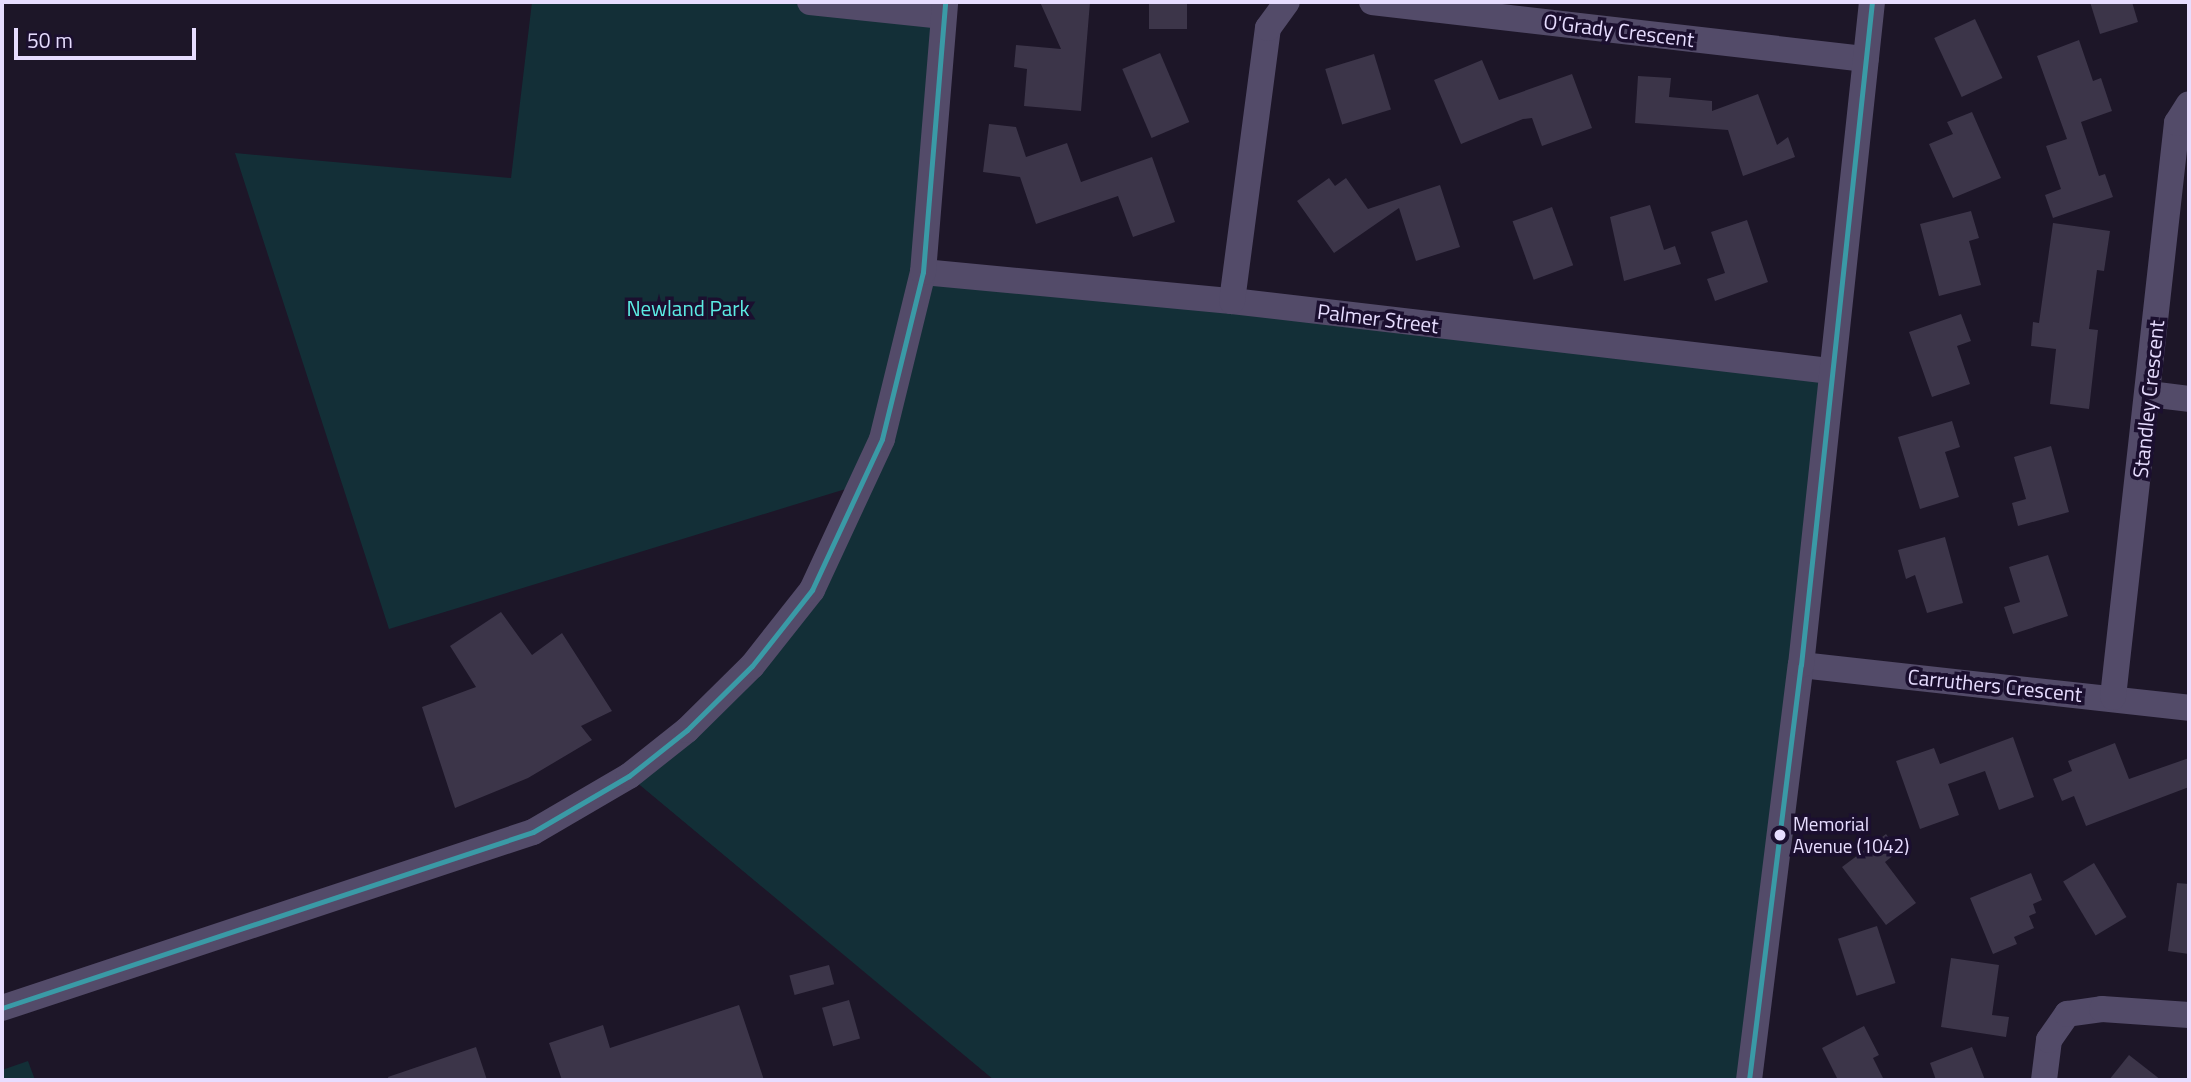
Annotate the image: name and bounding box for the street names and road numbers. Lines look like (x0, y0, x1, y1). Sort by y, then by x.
street label: O'Grady Crescent (1542, 8, 1696, 52)
street label: Palmer Street (1316, 298, 1440, 338)
street label: Standley Crescent (2127, 319, 2169, 479)
street label: Carruthers Crescent (1906, 663, 2084, 707)

